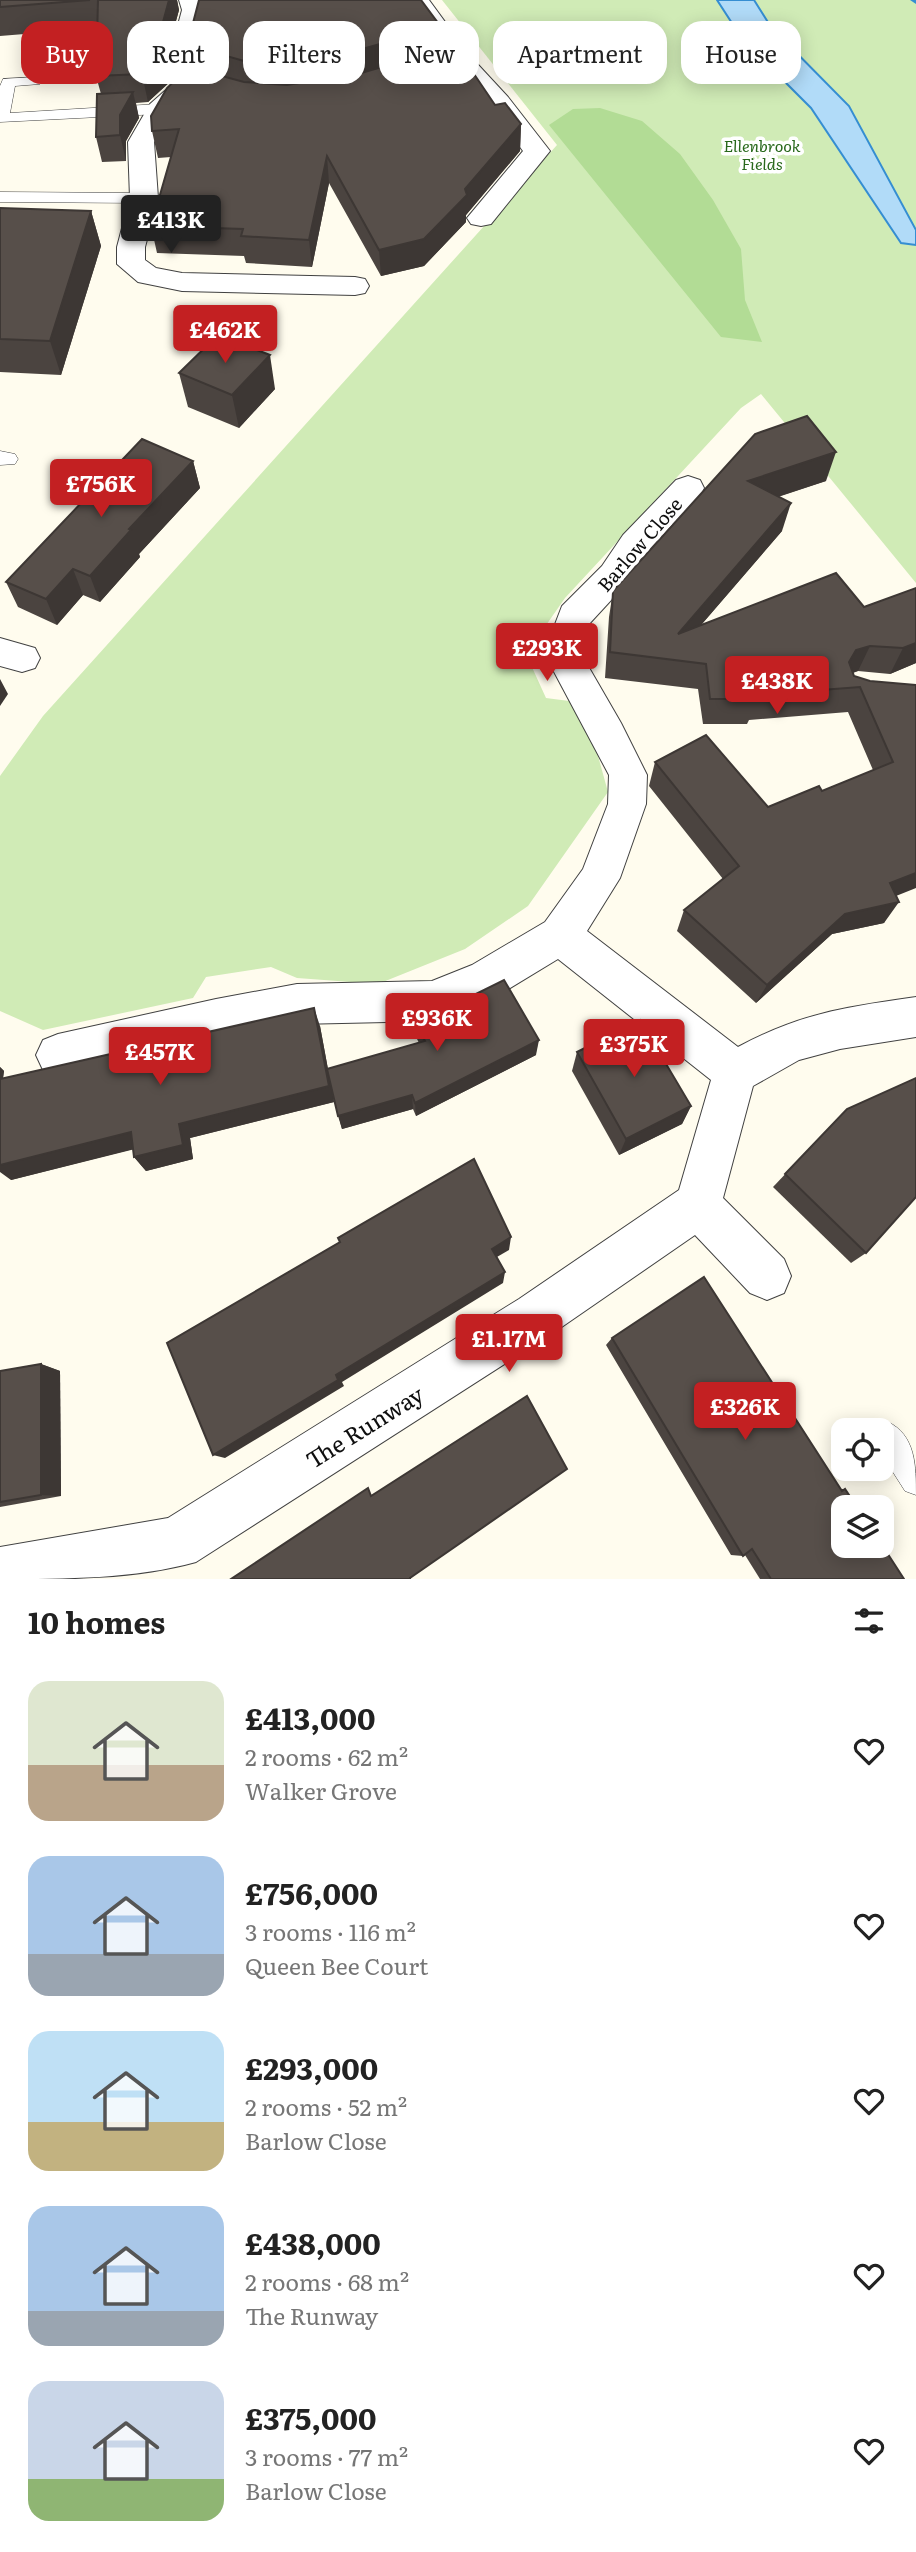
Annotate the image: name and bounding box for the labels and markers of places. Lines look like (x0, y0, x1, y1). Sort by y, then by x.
pin: £413K (122, 196, 220, 255)
pin: £462K (176, 306, 274, 365)
pin: £756K (52, 460, 150, 519)
pin: £293K (498, 624, 596, 683)
pin: £438K (728, 656, 826, 716)
pin: £936K (388, 993, 486, 1053)
pin: £375K (585, 1020, 683, 1079)
pin: £457K (111, 1028, 209, 1087)
pin: £1.17M (452, 1314, 566, 1374)
pin: £326K (696, 1382, 794, 1442)

